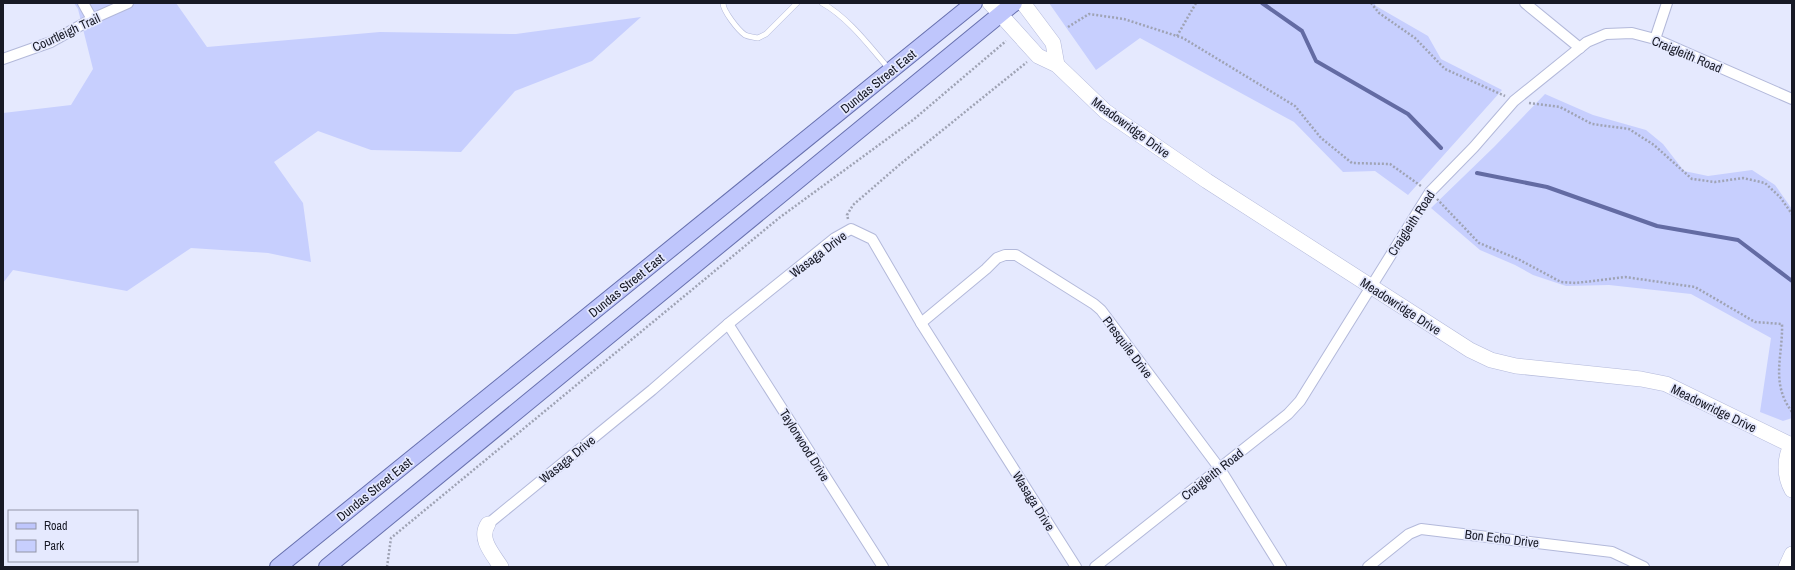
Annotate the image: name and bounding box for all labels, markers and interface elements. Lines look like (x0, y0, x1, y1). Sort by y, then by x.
street label: Courtleigh Trail (30, 9, 103, 56)
street label: Craigleith Road (1649, 32, 1725, 77)
street label: Dundas Street East (837, 46, 920, 117)
street label: Meadowridge Drive (1088, 93, 1173, 162)
street label: Craigleith Road (1384, 187, 1439, 259)
street label: Wasaga Drive (786, 227, 850, 281)
street label: Dundas Street East (585, 250, 668, 321)
street label: Meadowridge Drive (1357, 274, 1444, 339)
street label: Presquile Drive (1099, 313, 1157, 382)
street label: Meadowridge Drive (1668, 380, 1759, 437)
street label: Taylorwood Drive (775, 406, 834, 485)
street label: Wasaga Drive (536, 432, 599, 487)
street label: Craigleith Road (1178, 445, 1247, 504)
street label: Dundas Street East (333, 454, 416, 525)
street label: Wasaga Drive (1009, 468, 1059, 534)
legend (8, 510, 138, 562)
text: Road (44, 518, 68, 534)
street label: Bon Echo Drive (1464, 526, 1540, 551)
text: Park (44, 538, 64, 554)

